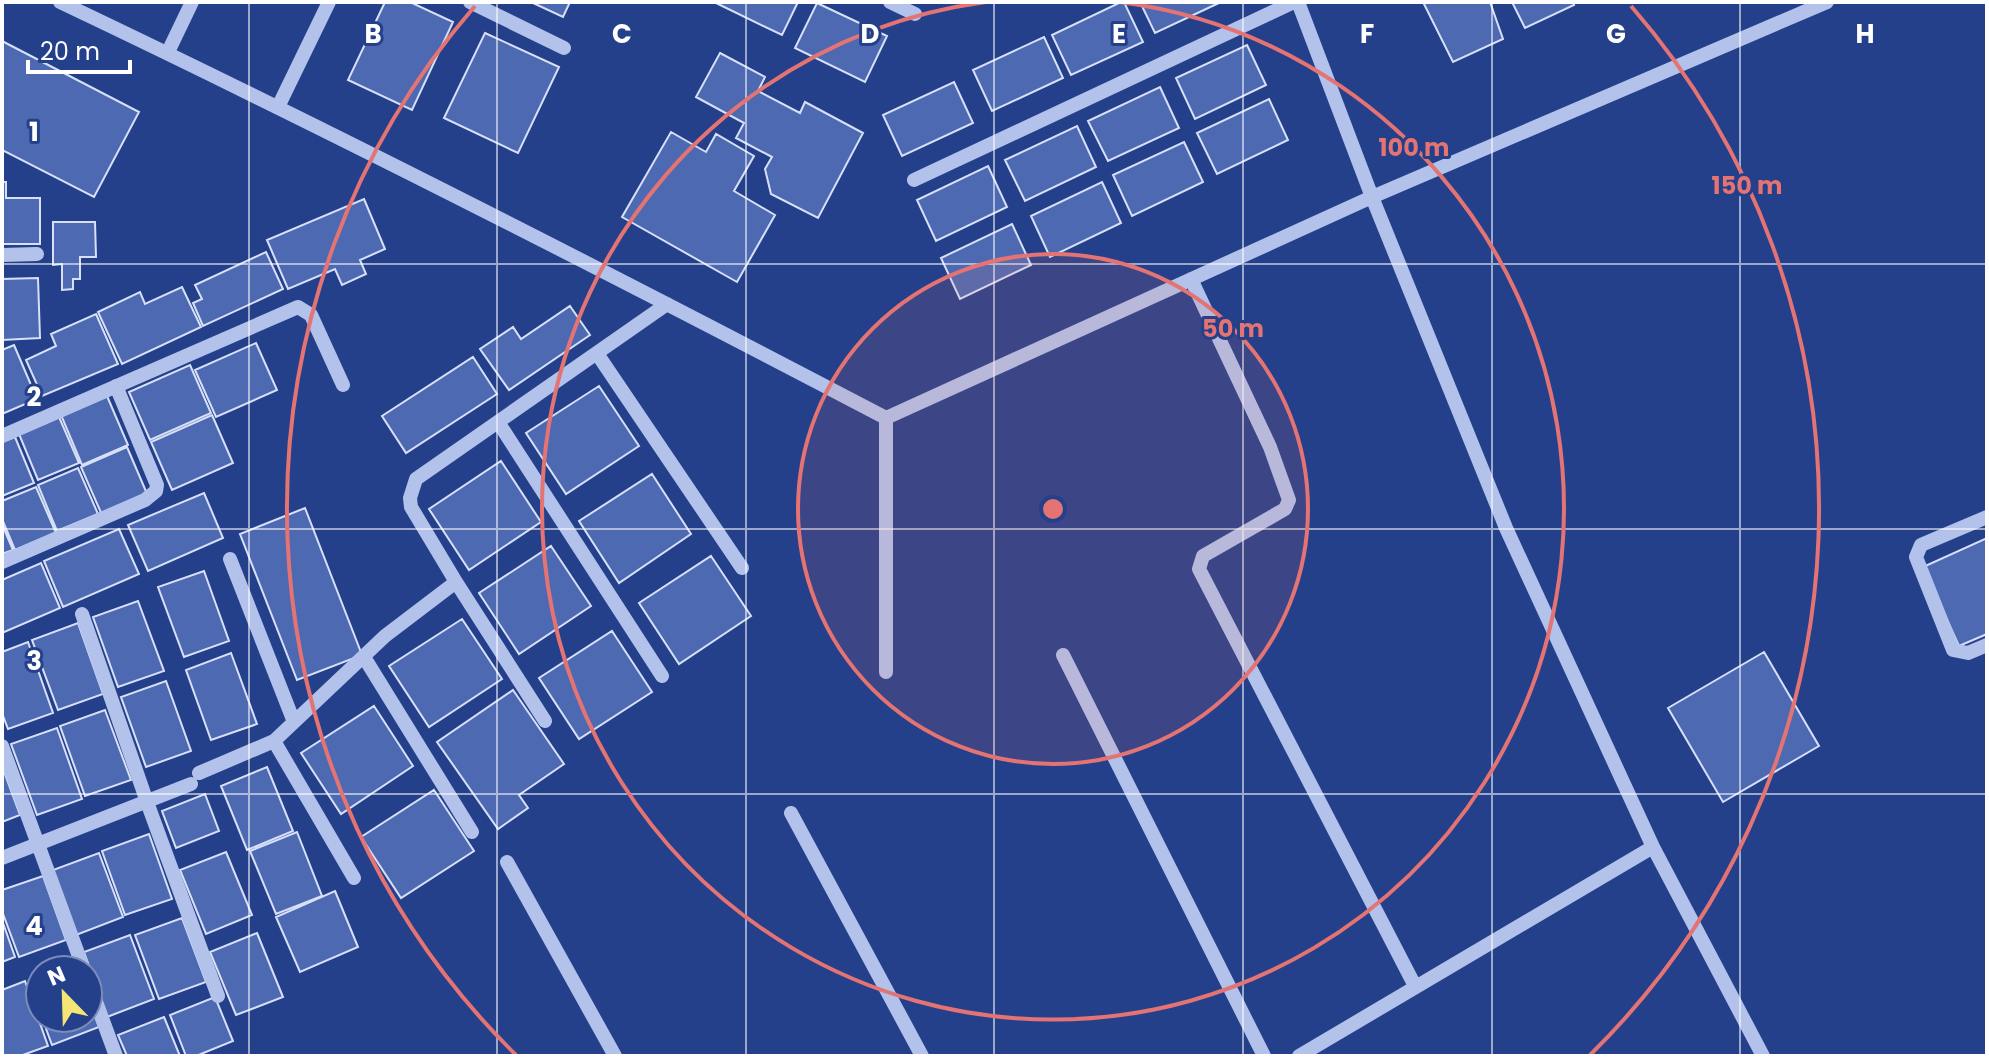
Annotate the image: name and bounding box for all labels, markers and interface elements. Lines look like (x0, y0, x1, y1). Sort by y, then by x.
text: B (364, 16, 382, 52)
text: C (612, 16, 632, 52)
text: D (861, 16, 880, 52)
text: E (1112, 16, 1126, 52)
text: F (1360, 16, 1374, 52)
text: G (1606, 16, 1626, 52)
text: H (1855, 16, 1875, 52)
scale bar (28, 24, 130, 74)
text: 20 m (40, 35, 100, 68)
text: 1 (29, 114, 39, 150)
text: 100 m (1379, 131, 1449, 164)
text: 150 m (1712, 169, 1782, 202)
text: 50 m (1202, 312, 1264, 345)
text: 2 (27, 379, 42, 415)
centre of rings (1039, 495, 1067, 523)
text: 3 (26, 643, 42, 679)
text: 4 (25, 908, 43, 944)
north arrow (24, 954, 104, 1034)
text: N (43, 959, 70, 994)

